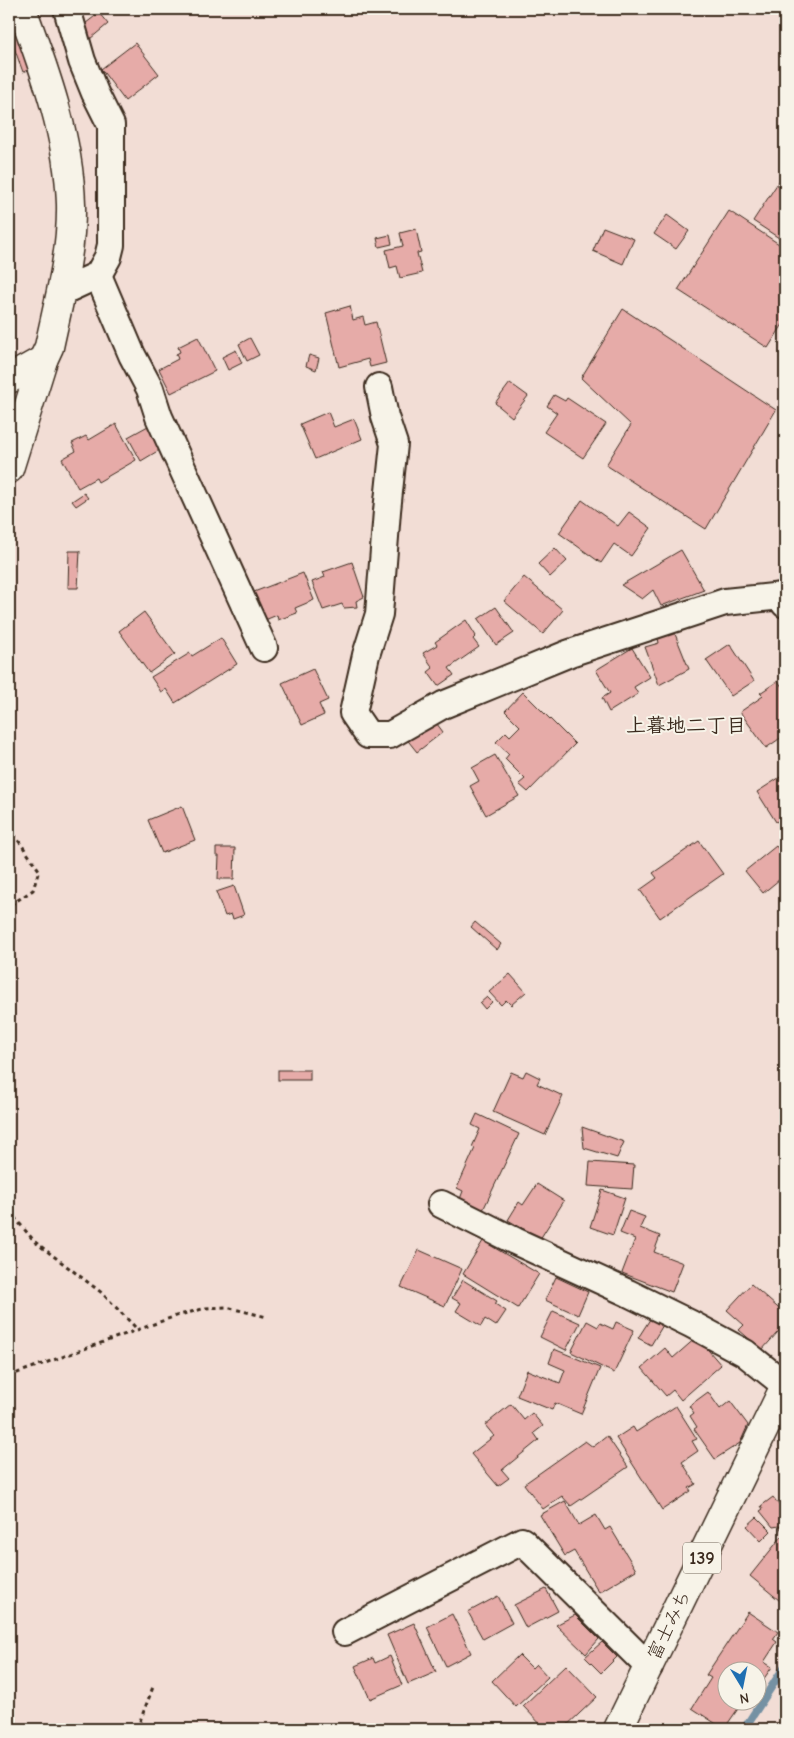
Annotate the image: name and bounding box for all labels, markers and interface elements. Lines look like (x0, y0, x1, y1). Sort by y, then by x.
district label: 上暮地二丁目 (626, 714, 746, 737)
road number: 139 (683, 1542, 721, 1574)
street label: 富士みち (643, 1586, 695, 1664)
north arrow (716, 1660, 766, 1710)
text: N (738, 1689, 750, 1707)

